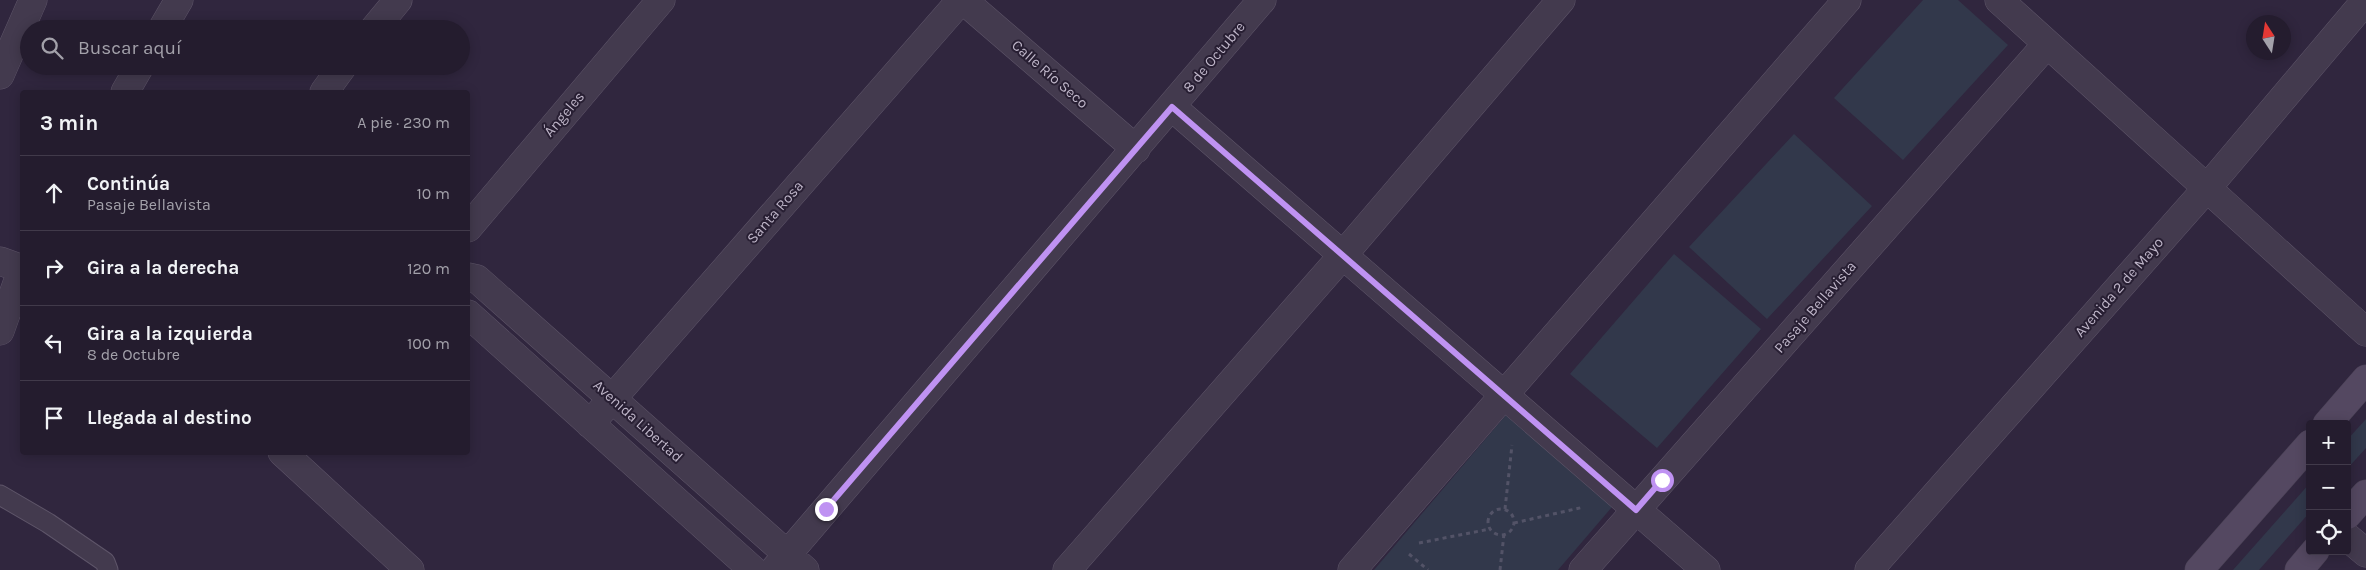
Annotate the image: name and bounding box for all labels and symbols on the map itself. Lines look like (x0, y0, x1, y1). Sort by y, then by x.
north arrow (2246, 15, 2291, 60)
street label: 8 de Octubre (1179, 18, 1249, 96)
street label: Calle Río Seco (1008, 36, 1092, 112)
street label: Ángeles (540, 88, 588, 140)
street label: Santa Rosa (743, 177, 807, 247)
street label: Avenida 2 de Mayo (2071, 233, 2167, 341)
street label: Pasaje Bellavista (1770, 257, 1860, 357)
street label: Avenida Libertad (590, 376, 686, 466)
route start (1651, 469, 1674, 492)
route end (815, 498, 838, 521)

